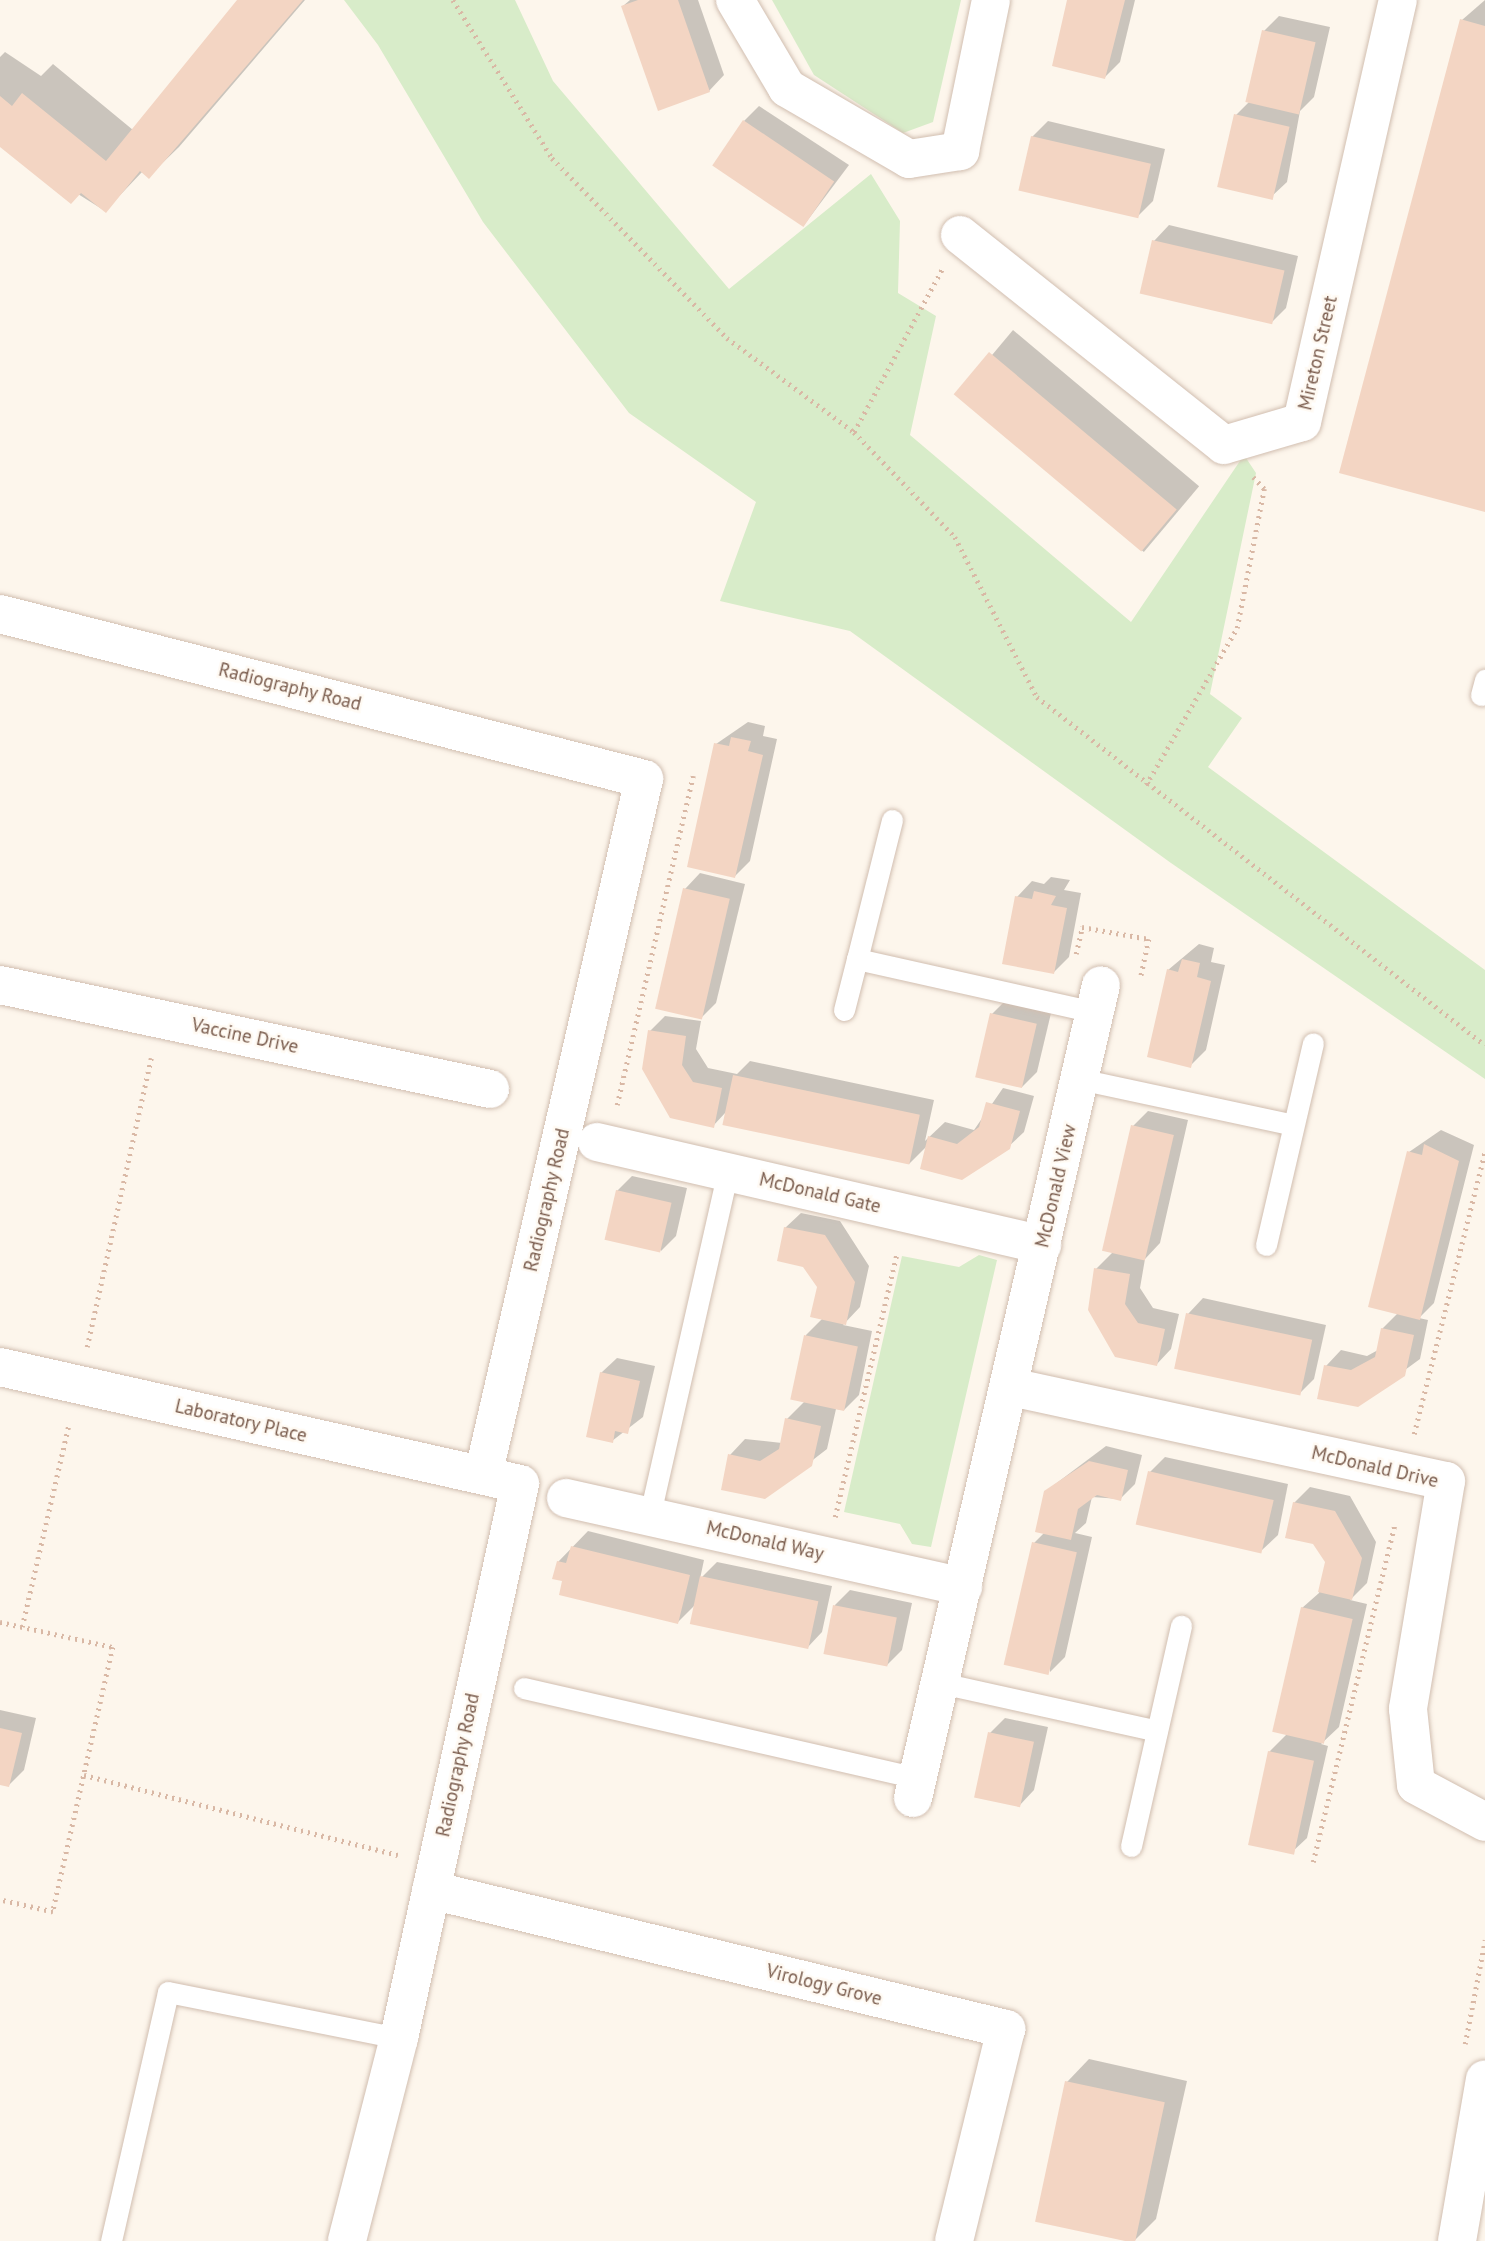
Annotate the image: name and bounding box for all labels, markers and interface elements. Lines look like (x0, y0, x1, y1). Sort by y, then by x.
street label: Mireton Street (1294, 294, 1342, 412)
street label: Radiography Road (216, 658, 364, 716)
street label: Vaccine Drive (189, 1014, 301, 1058)
street label: McDonald View (1031, 1122, 1081, 1250)
street label: Radiography Road (519, 1126, 575, 1274)
street label: McDonald Gate (757, 1168, 883, 1218)
street label: Laboratory Place (172, 1395, 310, 1447)
street label: McDonald Drive (1309, 1441, 1441, 1493)
street label: McDonald Way (704, 1516, 826, 1566)
street label: Radiography Road (432, 1691, 484, 1839)
street label: Virology Grove (763, 1960, 885, 2010)

